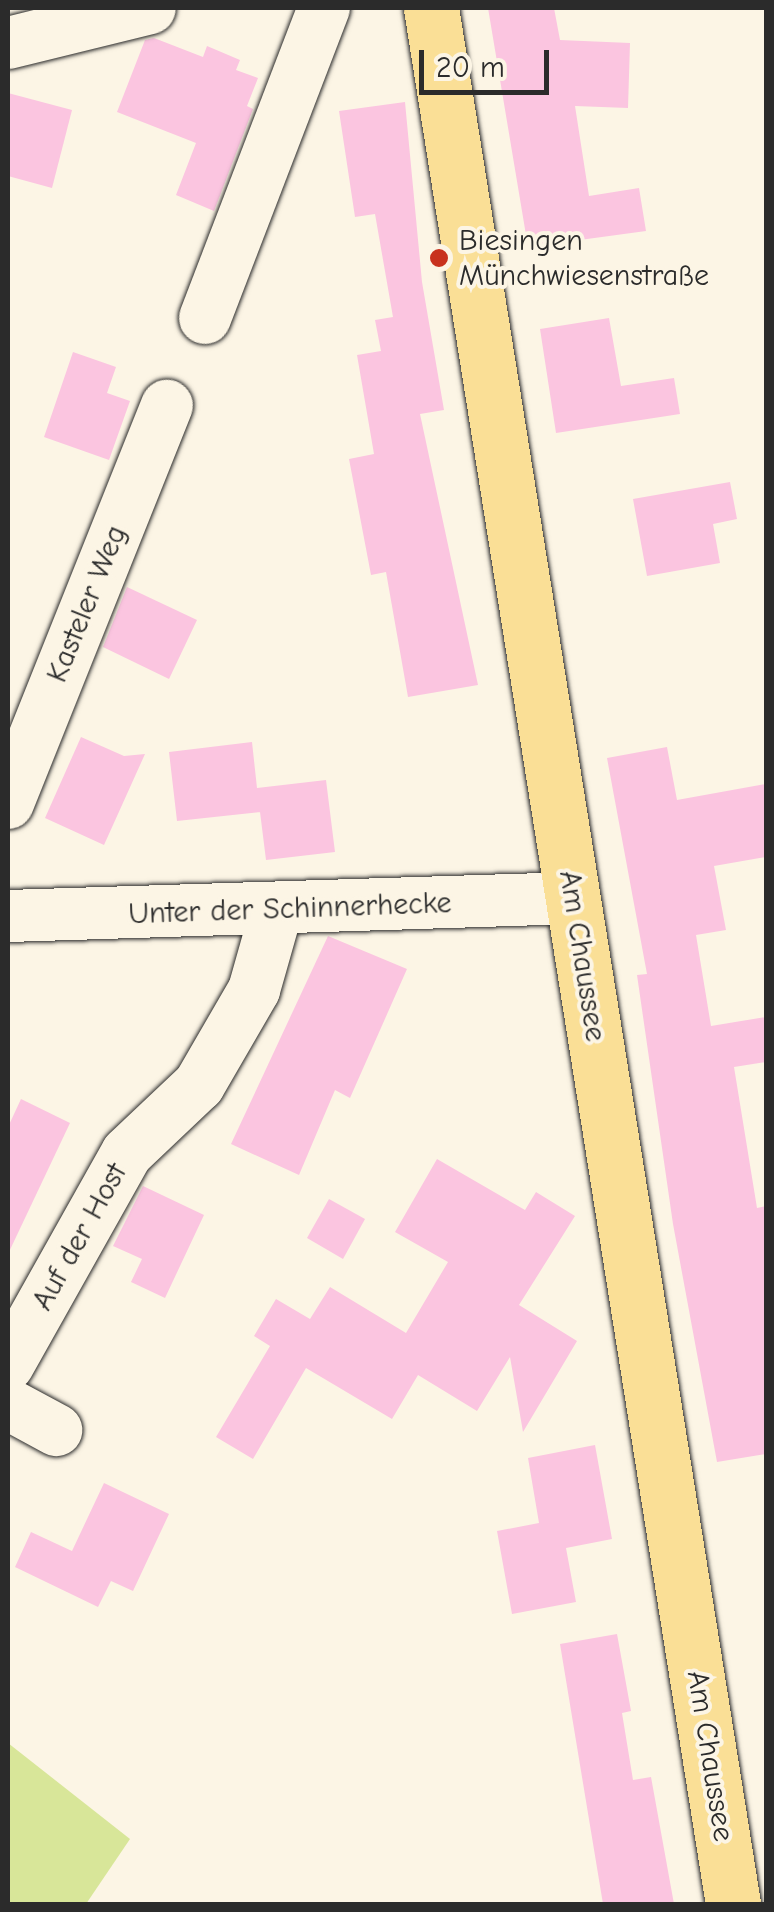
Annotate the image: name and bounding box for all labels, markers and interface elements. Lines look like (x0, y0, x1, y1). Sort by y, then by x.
scale bar (424, 30, 554, 92)
text: 20 m (436, 50, 505, 85)
place label: Biesingen Münchwiesenstraße (459, 223, 709, 294)
marker: Biesingen Münchwiesenstraße (428, 247, 450, 269)
street label: Kasteler Weg (39, 520, 135, 688)
street label: Am Chaussee (551, 868, 613, 1044)
street label: Unter der Schinnerhecke (128, 885, 452, 933)
street label: Auf der Host (25, 1157, 135, 1317)
street label: Am Chaussee (679, 1668, 741, 1844)

